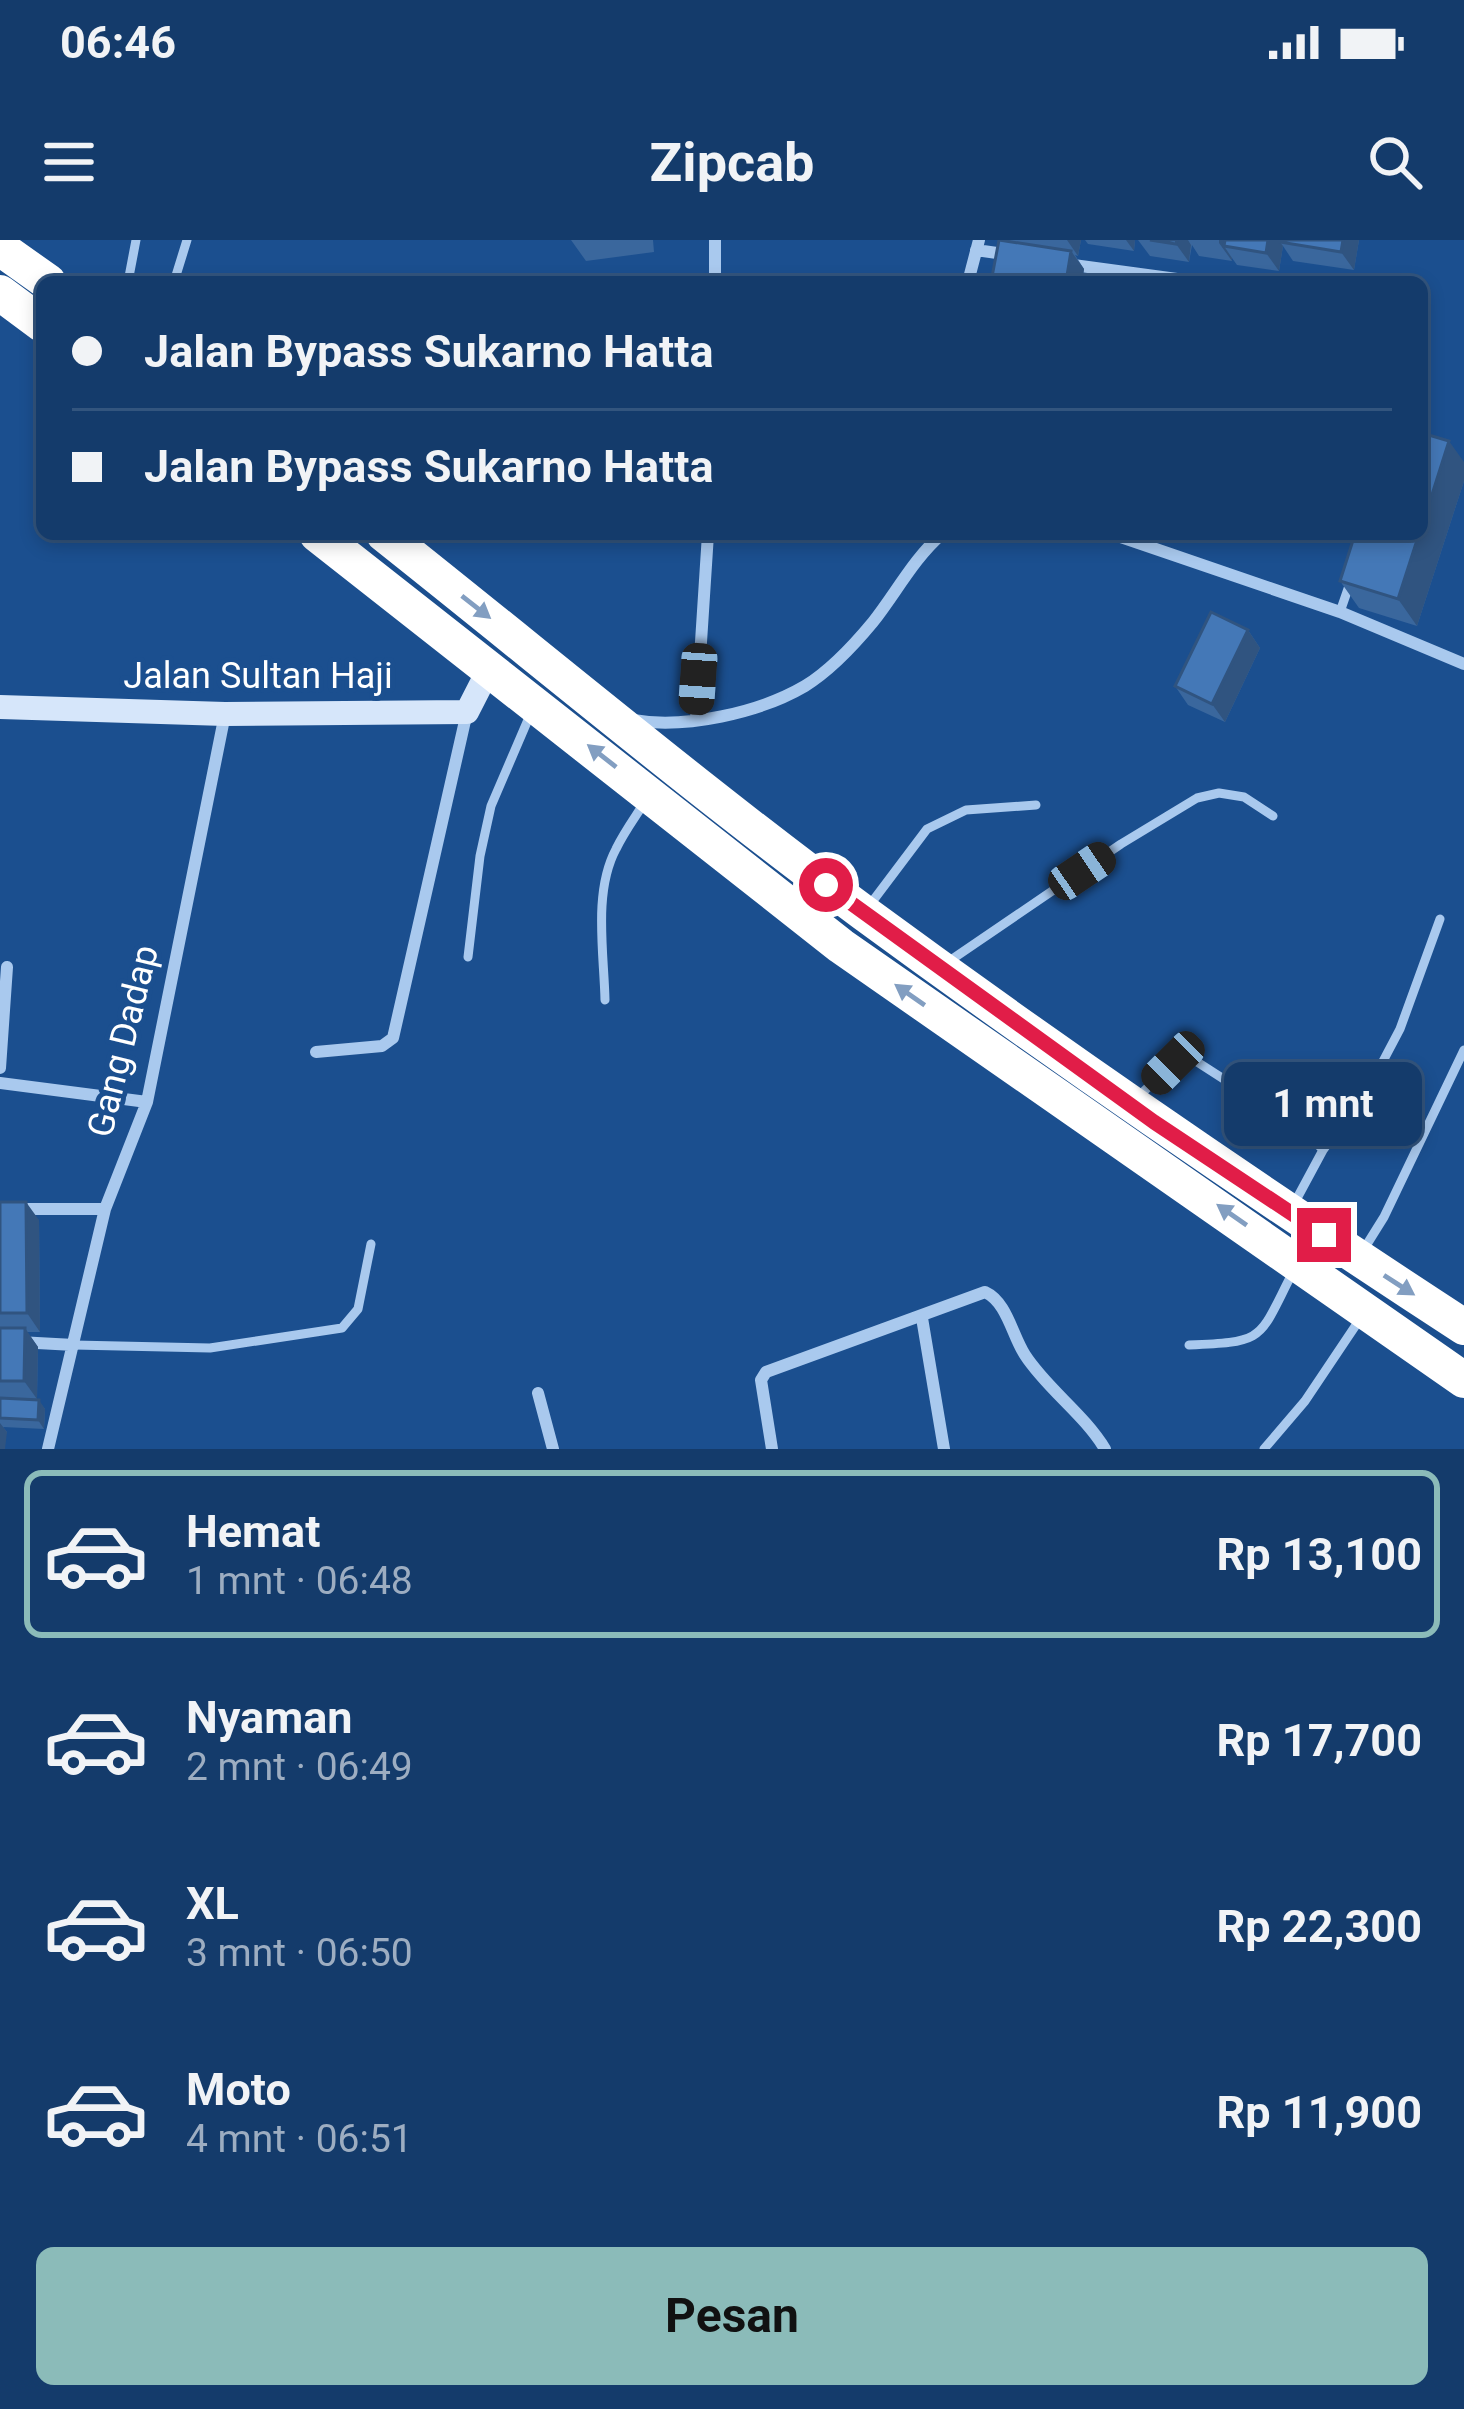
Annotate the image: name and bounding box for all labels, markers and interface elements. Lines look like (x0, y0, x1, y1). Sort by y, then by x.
text: 06:46 (60, 16, 176, 69)
icon: menu (36, 129, 102, 195)
icon: search (1362, 129, 1428, 195)
text: Zipcab (650, 131, 814, 194)
text: Jalan Bypass Sukarno Hatta (144, 325, 714, 378)
text: Jalan Bypass Sukarno Hatta (144, 440, 714, 493)
one-way arrow (460, 594, 491, 619)
car (678, 642, 718, 716)
street label: Jalan Sultan Haji (123, 655, 393, 697)
one-way arrow (586, 744, 617, 769)
car (1042, 836, 1122, 906)
route start (799, 858, 853, 912)
street label: Gang Dadap (79, 941, 167, 1141)
one-way arrow (894, 984, 926, 1007)
car (1135, 1025, 1211, 1101)
callout: 1 mnt (1225, 1061, 1423, 1145)
text: 1 mnt (1273, 1081, 1373, 1127)
one-way arrow (1216, 1204, 1248, 1227)
route end (1297, 1208, 1351, 1262)
one-way arrow (1383, 1273, 1415, 1295)
icon: car (42, 1500, 150, 1608)
text: Hemat (186, 1505, 320, 1558)
text: Rp 13,100 (1217, 1528, 1422, 1581)
text: 1 mnt · 06:48 (186, 1558, 413, 1604)
icon: car (42, 1686, 150, 1794)
text: Nyaman (186, 1691, 352, 1744)
text: Rp 17,700 (1217, 1714, 1422, 1767)
text: 2 mnt · 06:49 (186, 1744, 413, 1790)
icon: car (42, 1872, 150, 1980)
text: XL (186, 1877, 239, 1930)
text: Rp 22,300 (1217, 1900, 1422, 1953)
text: 3 mnt · 06:50 (186, 1930, 413, 1976)
icon: car (42, 2058, 150, 2166)
text: Moto (186, 2063, 291, 2116)
text: Rp 11,900 (1217, 2086, 1422, 2139)
text: 4 mnt · 06:51 (186, 2116, 413, 2162)
button: Pesan (36, 2247, 1428, 2385)

